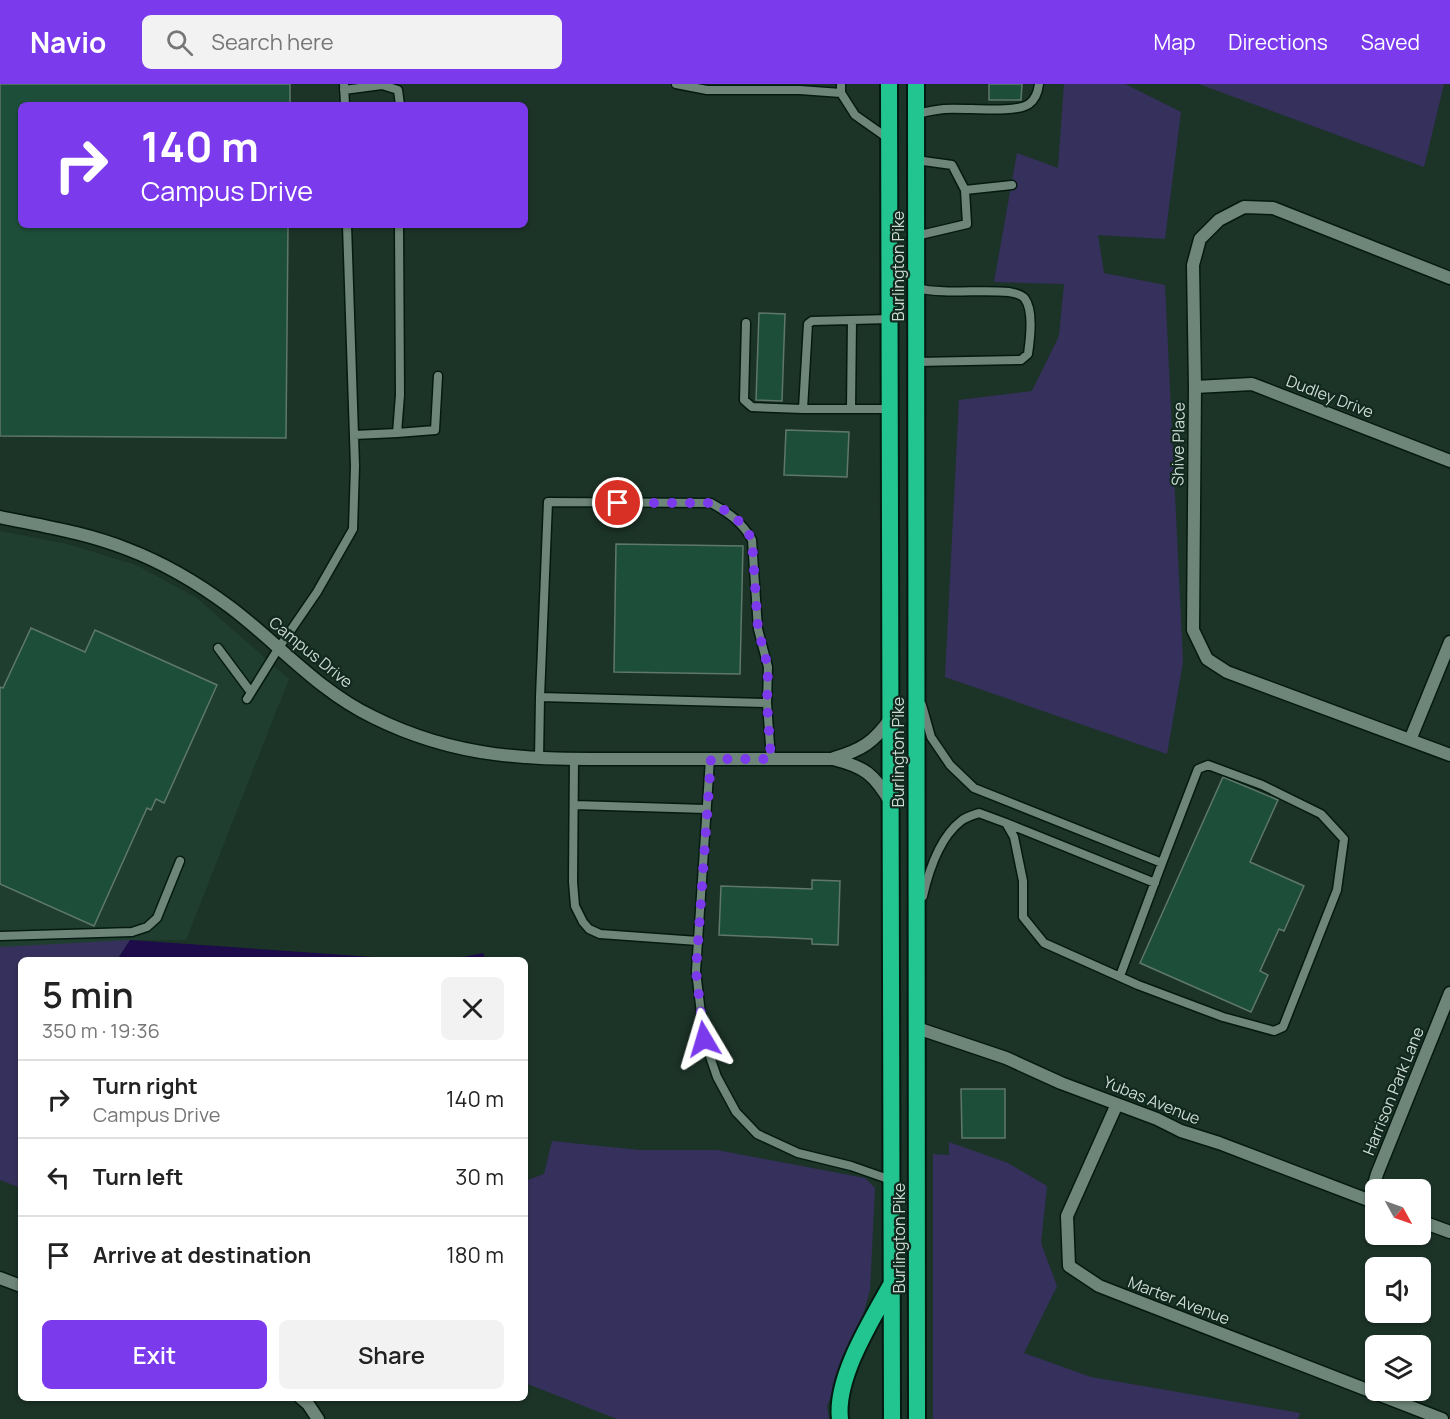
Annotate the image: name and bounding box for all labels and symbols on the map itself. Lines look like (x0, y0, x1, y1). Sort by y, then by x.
street label: Burlington Pike (887, 211, 909, 321)
street label: Dudley Drive (1283, 369, 1377, 423)
street label: Shive Place (1166, 402, 1190, 486)
pin (592, 477, 643, 528)
street label: Campus Drive (264, 611, 358, 693)
street label: Burlington Pike (887, 697, 909, 807)
position arrow (672, 1007, 736, 1071)
street label: Harrison Park Lane (1357, 1024, 1429, 1158)
street label: Yubas Avenue (1100, 1071, 1204, 1129)
north arrow (1365, 1179, 1431, 1245)
street label: Burlington Pike (888, 1183, 910, 1293)
street label: Marter Avenue (1125, 1271, 1233, 1329)

